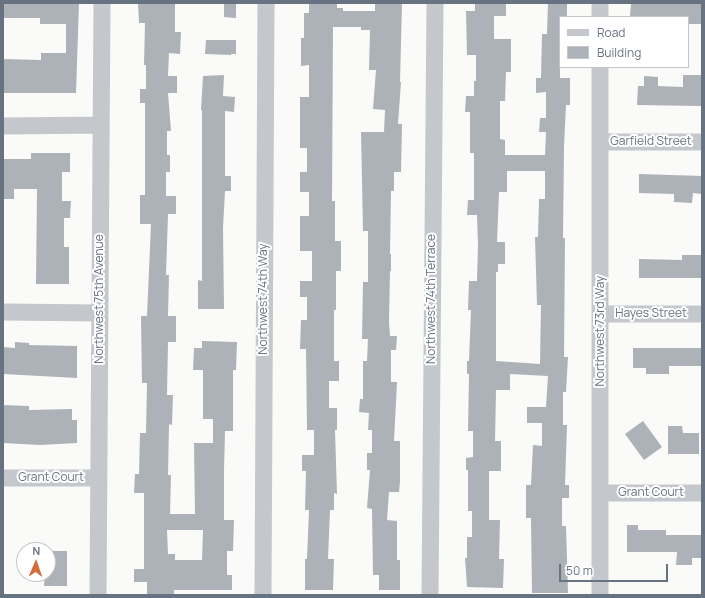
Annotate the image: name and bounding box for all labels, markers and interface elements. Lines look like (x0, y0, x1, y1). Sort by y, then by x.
legend (559, 16, 689, 68)
text: Road (597, 24, 625, 41)
text: Building (597, 44, 641, 61)
street label: Garfield Street (610, 135, 692, 149)
street label: Northwest 75th Avenue (93, 234, 107, 364)
street label: Northwest 74th Terrace (425, 234, 439, 364)
street label: Northwest 74th Way (257, 243, 271, 355)
street label: Northwest 73rd Way (594, 276, 608, 386)
street label: Hayes Street (615, 307, 687, 321)
street label: Grant Court (18, 471, 84, 485)
street label: Grant Court (618, 486, 684, 500)
north arrow (16, 542, 56, 582)
text: N (32, 543, 41, 558)
scale bar (561, 556, 670, 582)
text: 50 m (566, 562, 593, 579)

